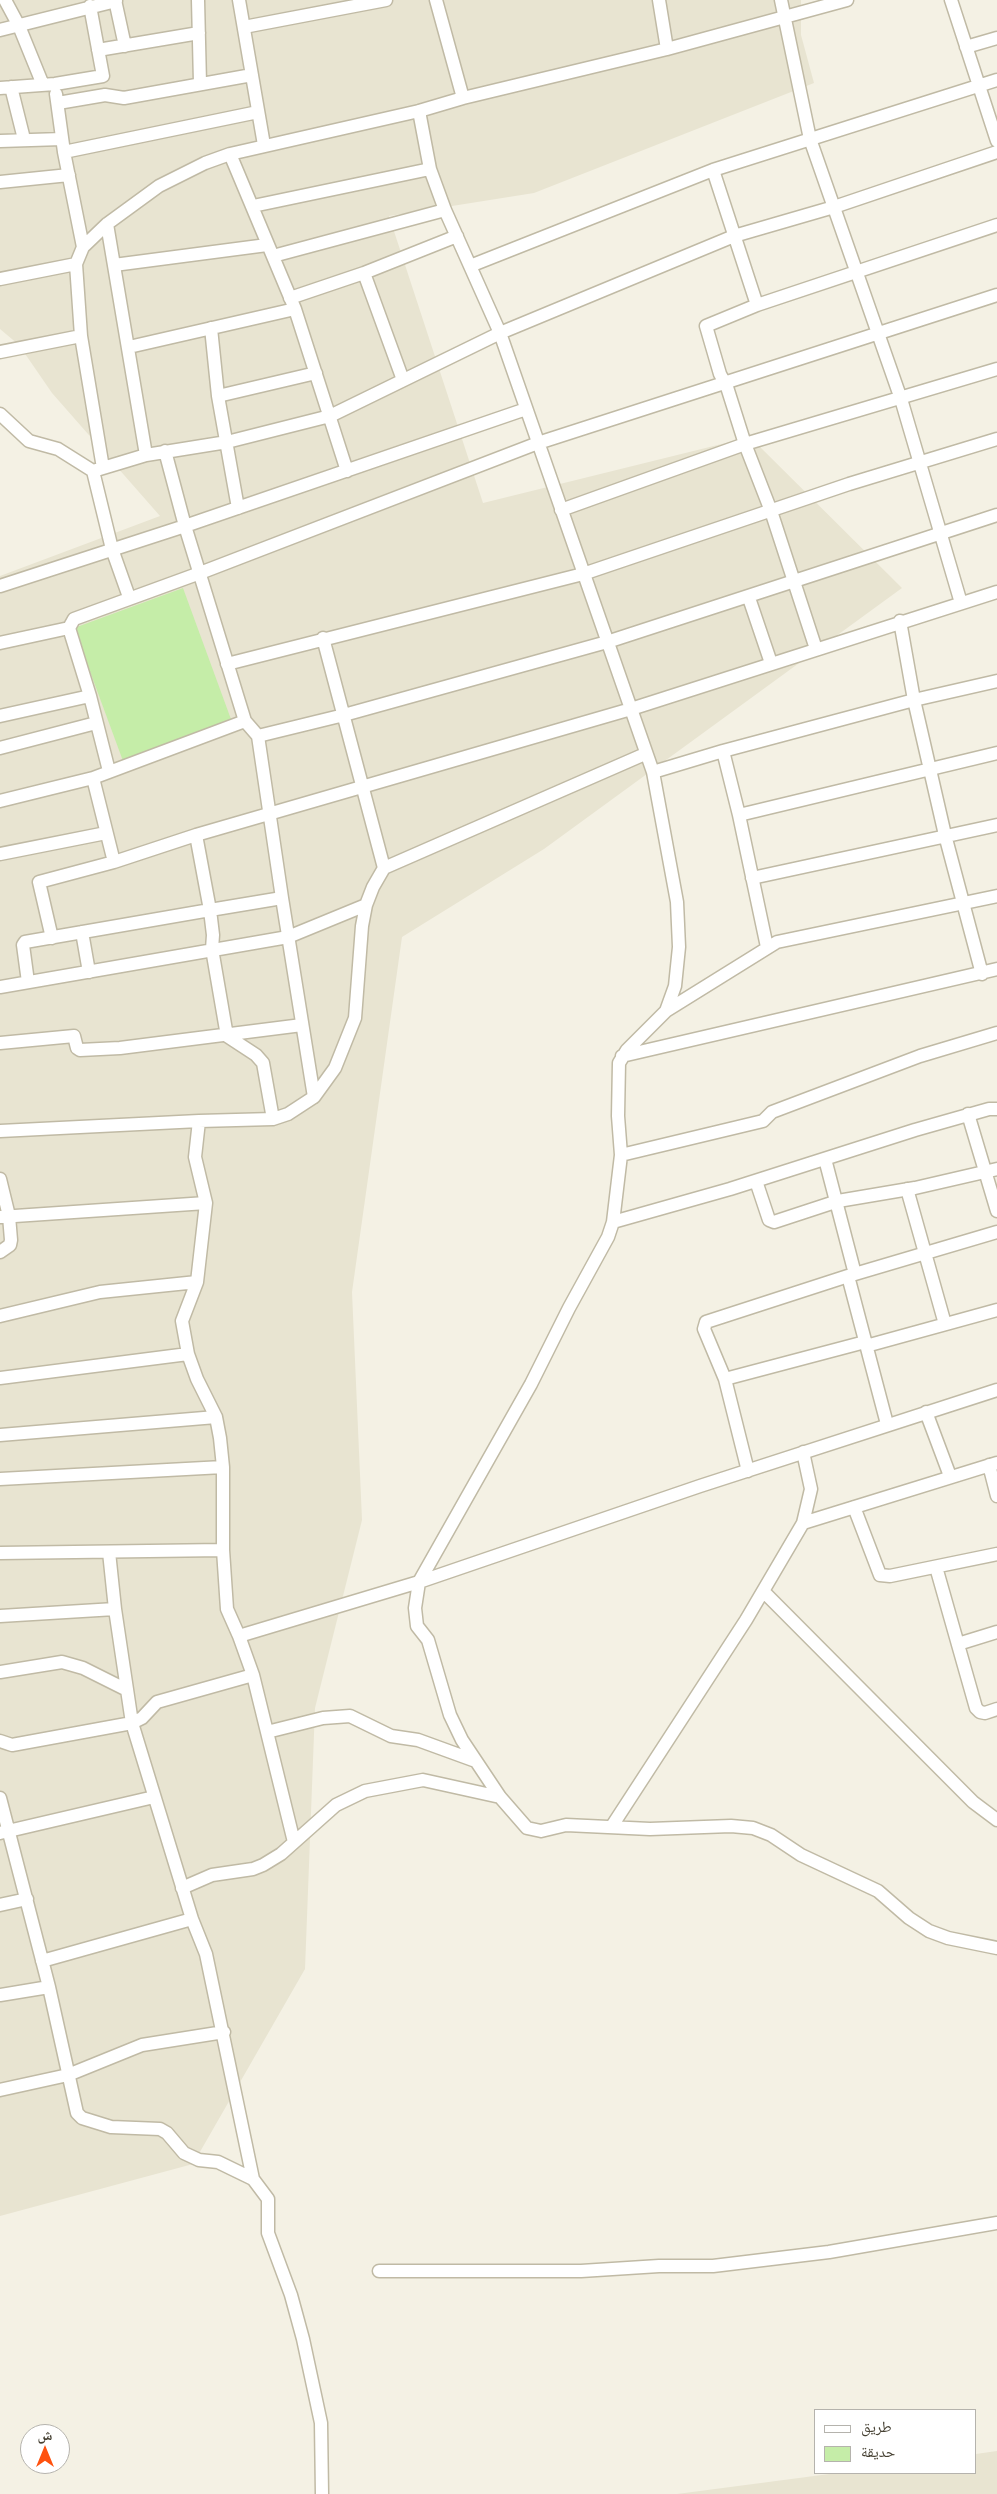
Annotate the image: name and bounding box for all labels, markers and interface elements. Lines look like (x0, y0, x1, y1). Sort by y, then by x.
legend (814, 2409, 977, 2474)
text: طريق (861, 2418, 892, 2435)
north arrow (20, 2424, 70, 2474)
text: ش (38, 2427, 52, 2443)
text: حديقة (861, 2443, 895, 2460)

